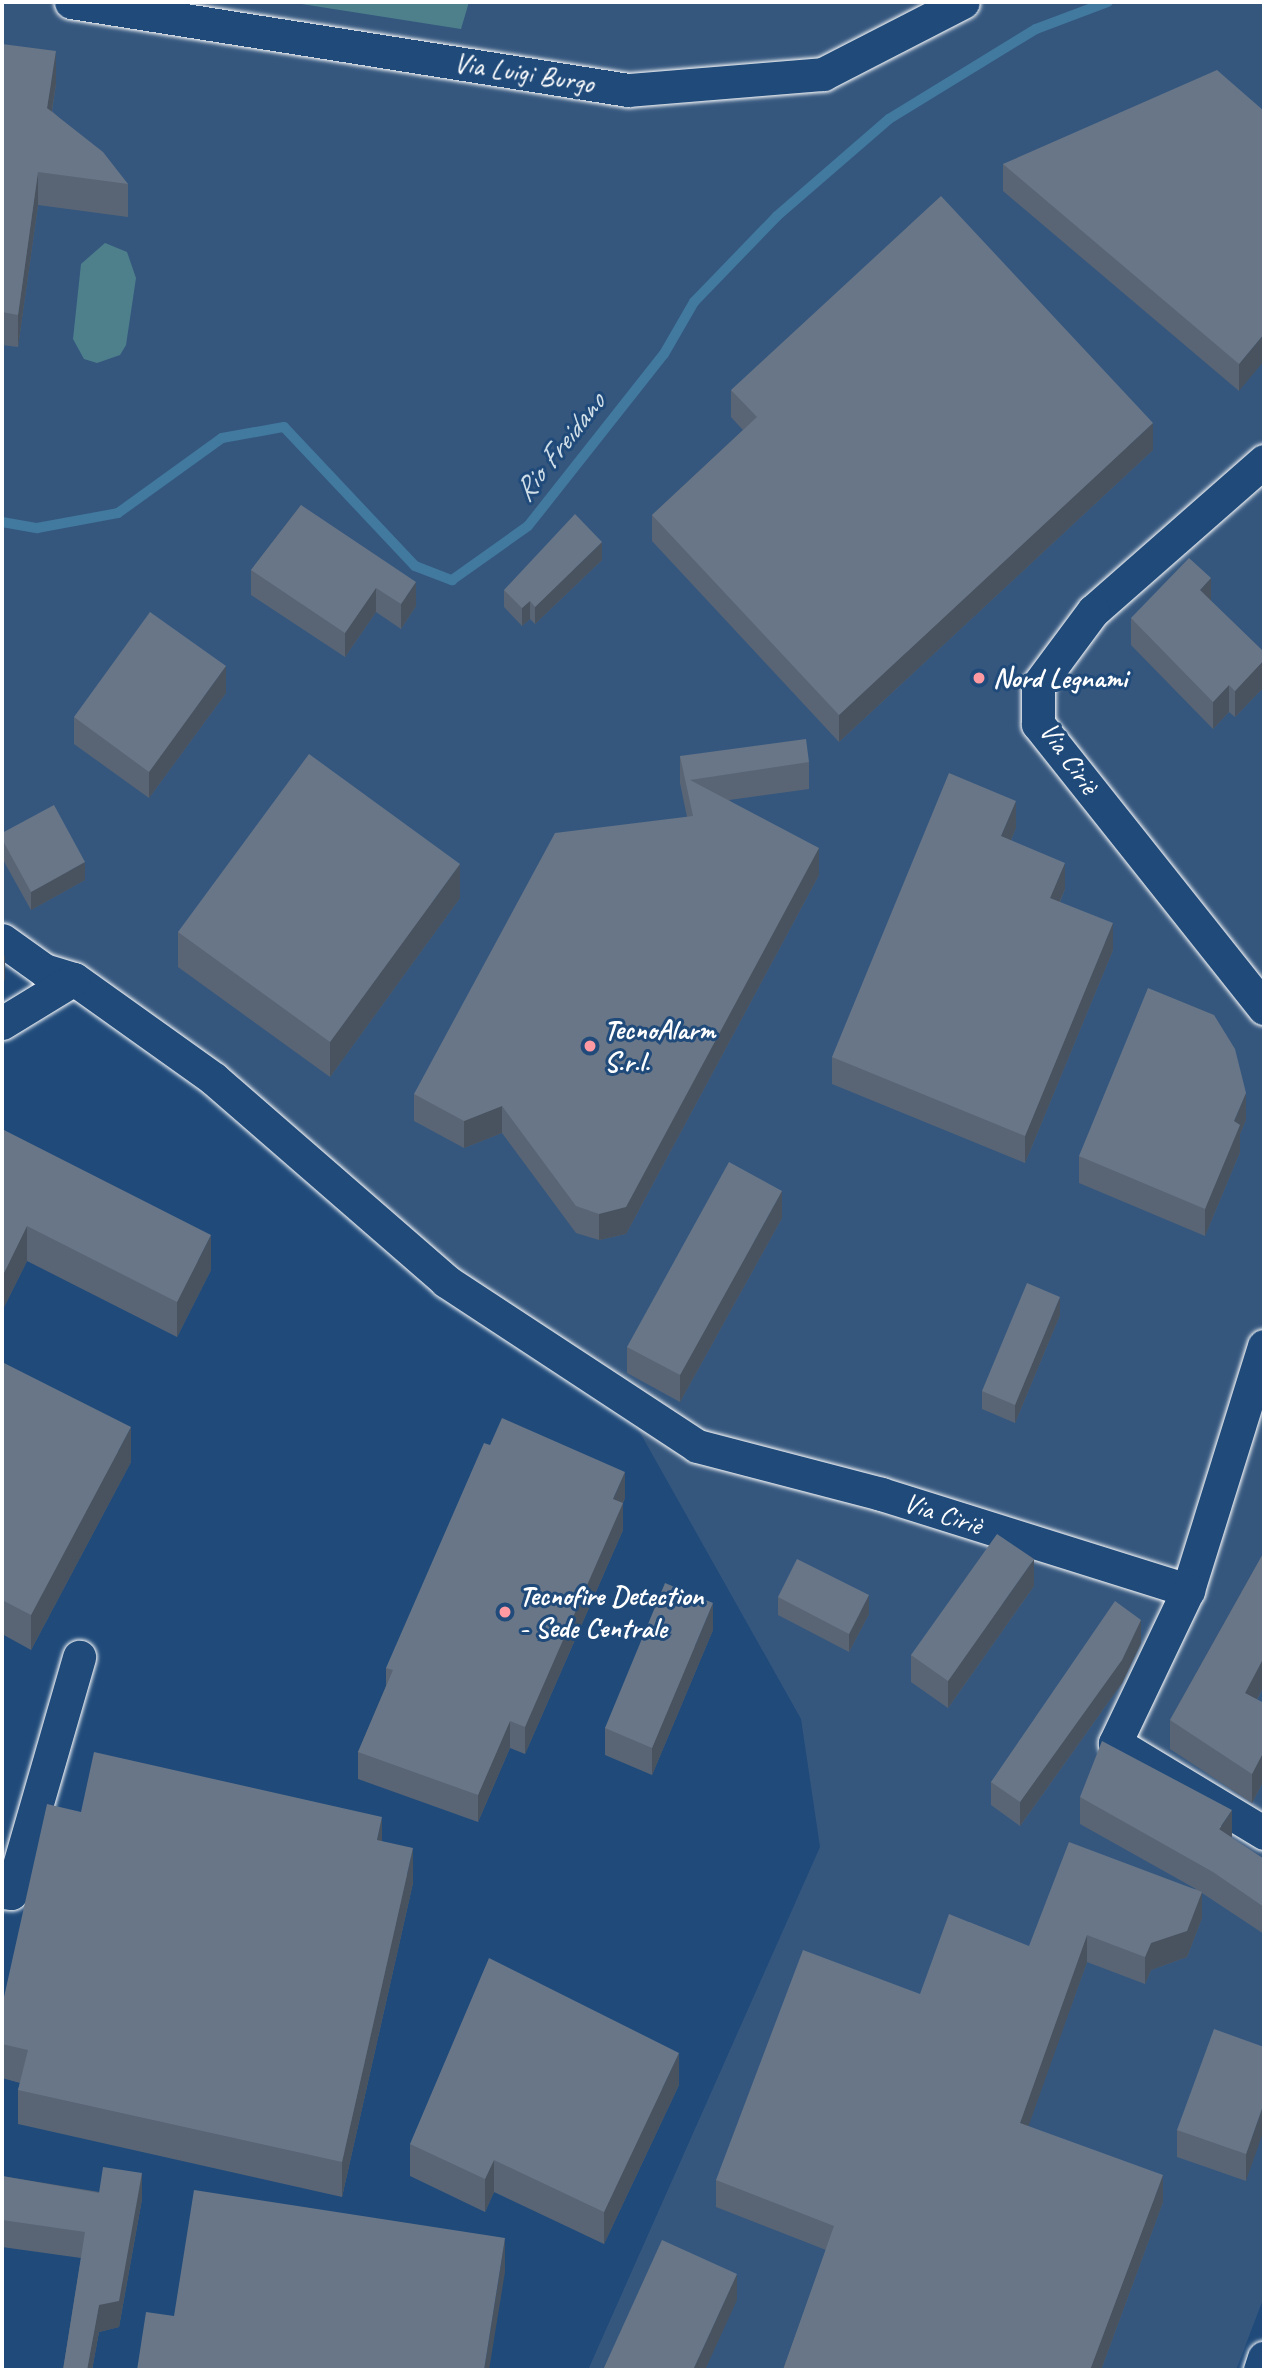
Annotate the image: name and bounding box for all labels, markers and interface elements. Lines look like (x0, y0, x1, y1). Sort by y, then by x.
street label: Via Luigi Burgo (452, 45, 596, 101)
water label: Rio Freidano (506, 386, 612, 508)
place label: Nord Legnami (993, 661, 1126, 695)
marker: Nord Legnami (971, 670, 987, 686)
street label: Via Ciriè (1032, 716, 1106, 800)
place label: TecnoAlarm S.r.l. (604, 1013, 715, 1079)
marker: TecnoAlarm S.r.l. (582, 1038, 598, 1054)
street label: Via Ciriè (900, 1486, 986, 1542)
place label: Tecnofire Detection - Sede Centrale (519, 1579, 703, 1645)
marker: Tecnofire Detection - Sede Centrale (497, 1604, 513, 1620)

